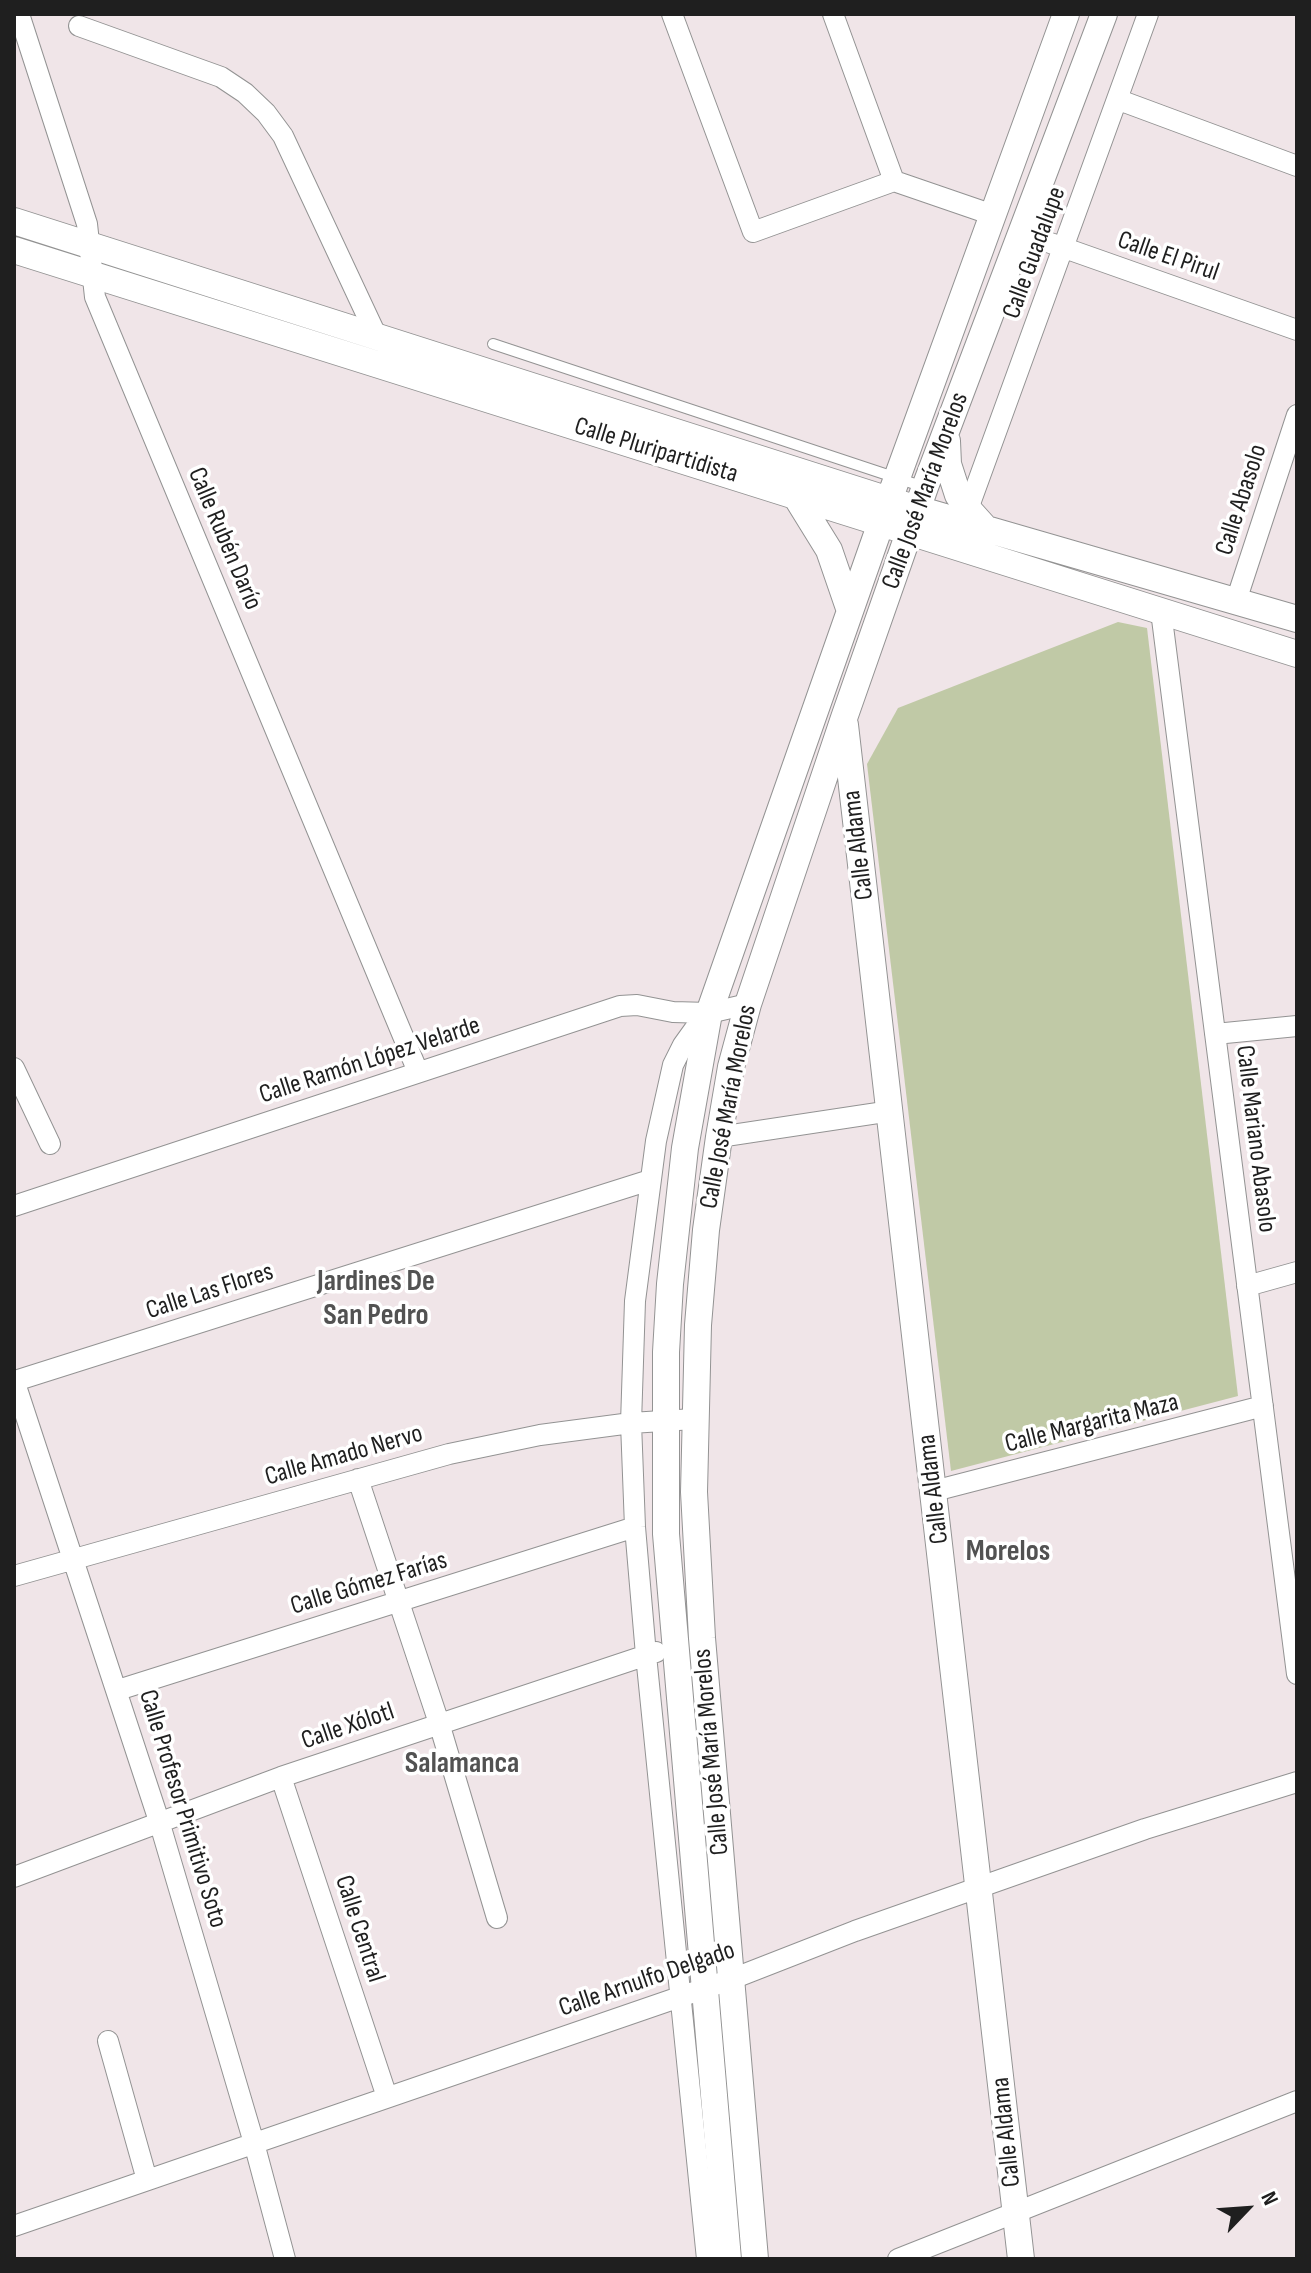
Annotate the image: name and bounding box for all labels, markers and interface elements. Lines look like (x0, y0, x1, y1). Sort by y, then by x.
street label: Calle Guadalupe (997, 183, 1073, 323)
street label: Calle El Pirul (1113, 225, 1223, 289)
street label: Calle José María Morelos (876, 388, 976, 594)
street label: Calle Pluripartidista (570, 411, 742, 491)
street label: Calle Abasolo (1209, 441, 1275, 559)
street label: Calle Rubén Darío (180, 463, 268, 615)
street label: Calle Aldama (837, 788, 881, 902)
street label: Calle José María Morelos (694, 1002, 764, 1212)
street label: Calle Ramón López Velarde (256, 1011, 484, 1111)
street label: Calle Mariano Abasolo (1228, 1044, 1282, 1234)
street label: Calle Las Flores (142, 1257, 278, 1327)
district label: Jardines De San Pedro (317, 1264, 435, 1334)
street label: Calle Margarita Maza (1002, 1387, 1182, 1461)
street label: Calle Amado Nervo (262, 1419, 426, 1493)
street label: Calle Aldama (912, 1432, 956, 1546)
district label: Morelos (966, 1534, 1050, 1570)
street label: Calle Gómez Farías (287, 1545, 451, 1623)
street label: Calle José María Morelos (687, 1648, 737, 1856)
street label: Calle Profesor Primitivo Soto (131, 1686, 233, 1932)
street label: Calle Xólotl (298, 1697, 398, 1757)
district label: Salamanca (405, 1746, 519, 1782)
street label: Calle Central (327, 1872, 391, 1986)
street label: Calle Arnulfo Delgado (555, 1935, 739, 2025)
street label: Calle Aldama (986, 2076, 1028, 2188)
north arrow (1207, 2169, 1287, 2249)
text: N (1254, 2188, 1284, 2210)

